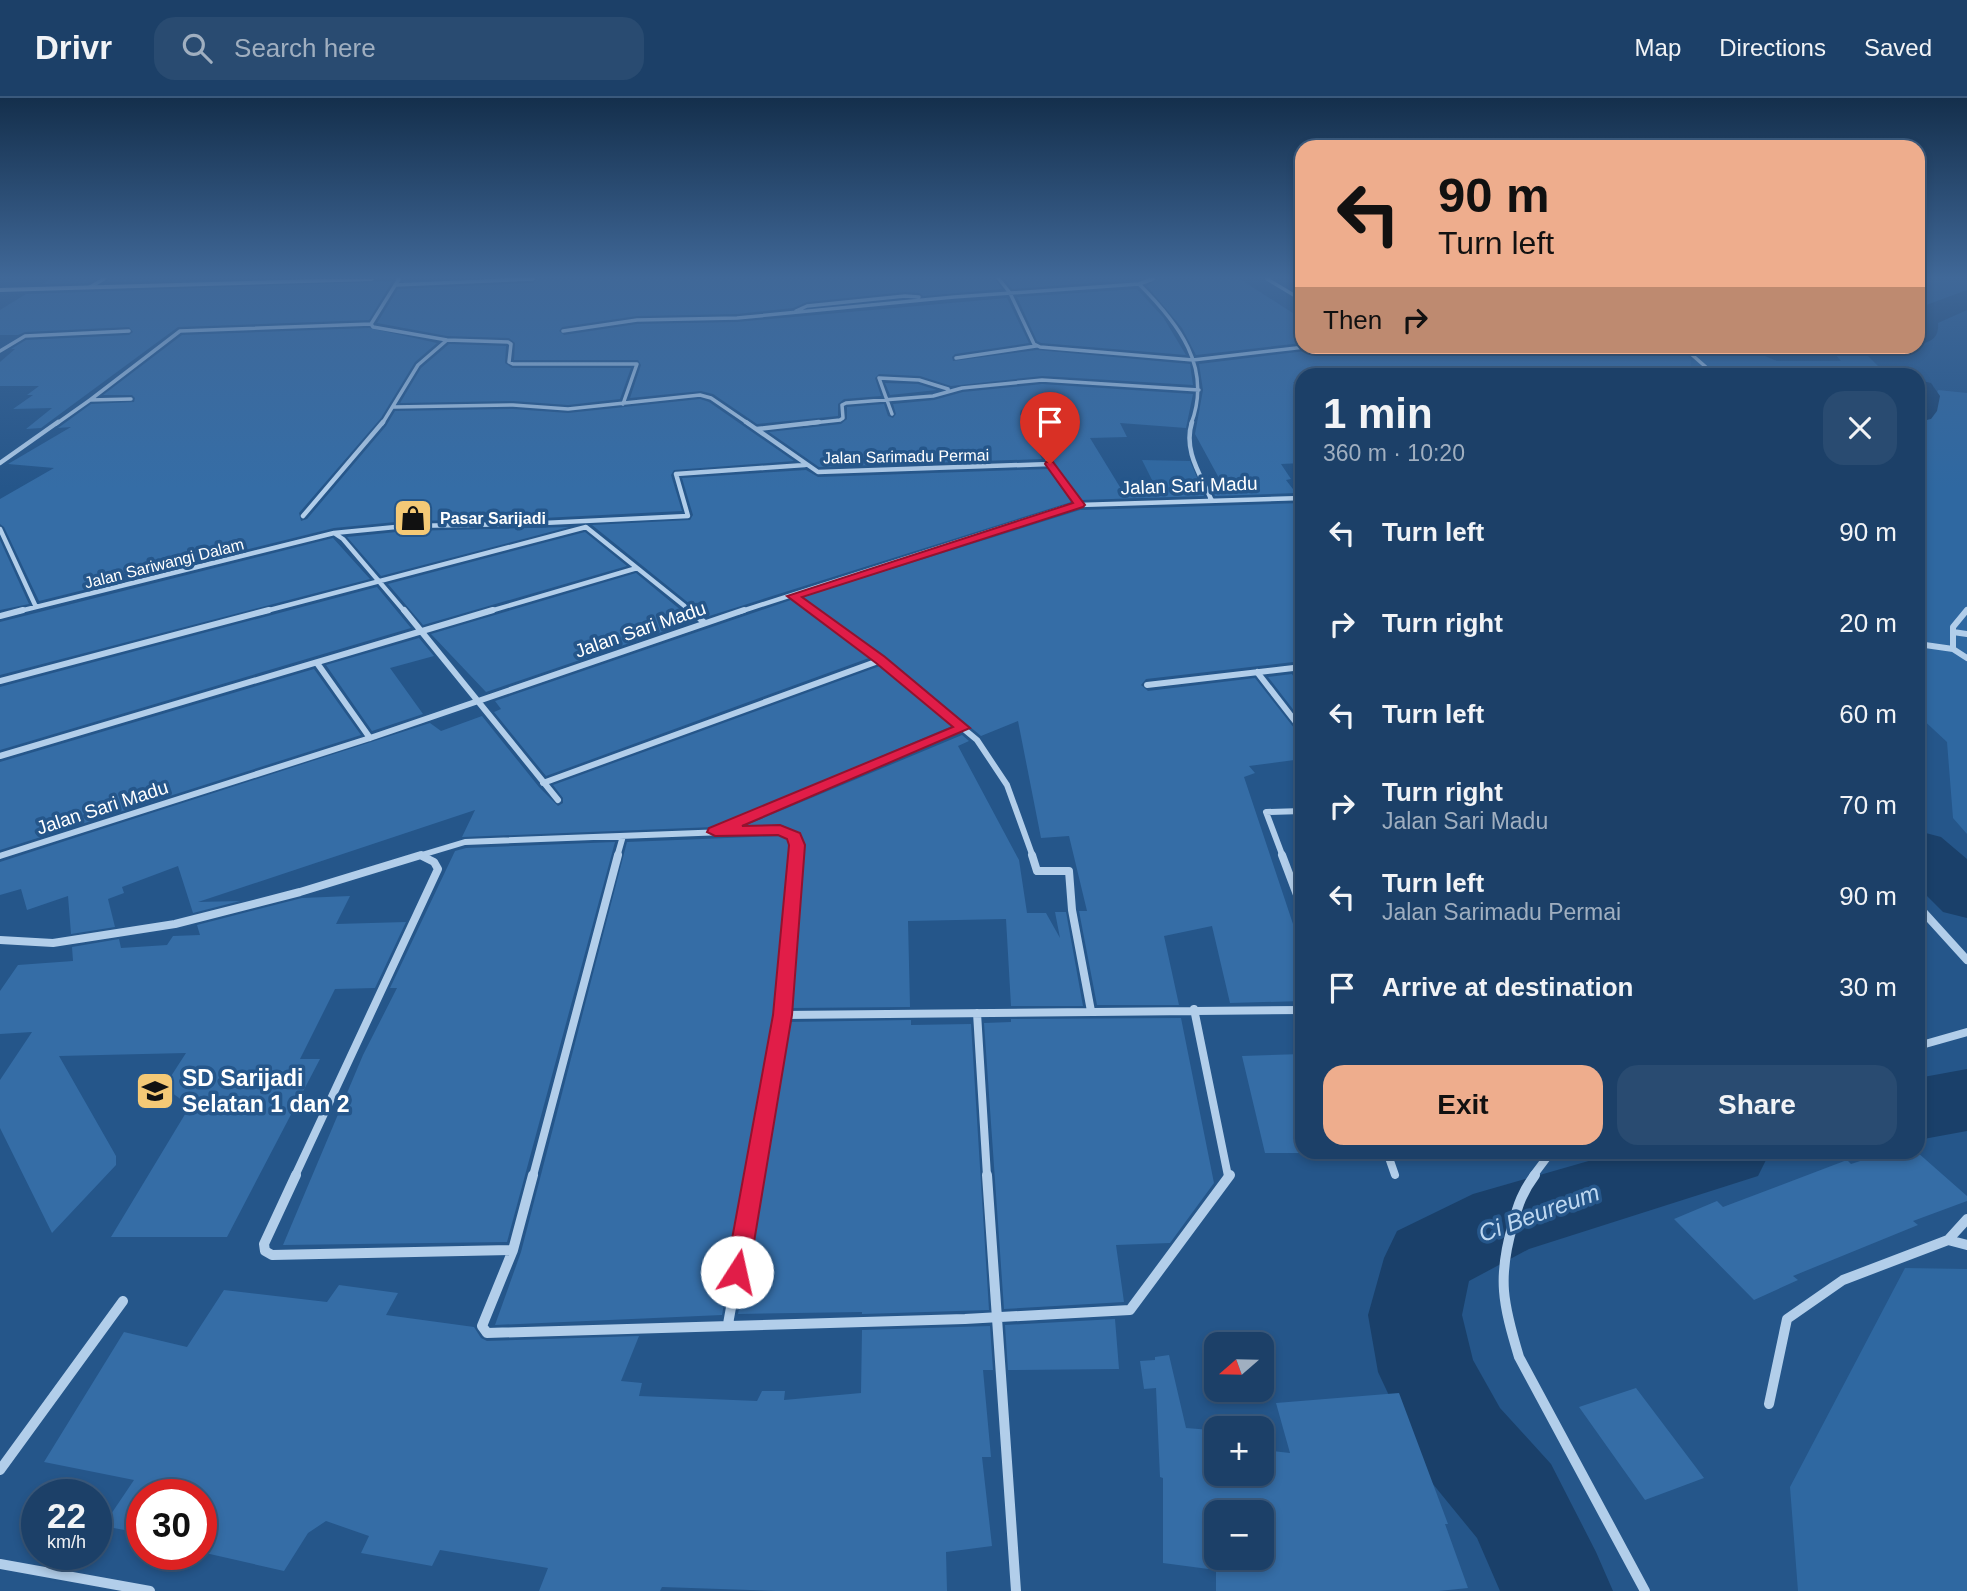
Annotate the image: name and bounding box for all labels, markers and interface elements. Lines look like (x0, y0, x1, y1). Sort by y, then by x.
search box (154, 17, 644, 80)
text: Drivr (35, 29, 112, 66)
icon: search (178, 29, 216, 67)
text: Search here (234, 33, 376, 63)
text: Map (1635, 34, 1681, 61)
text: Directions (1719, 34, 1826, 61)
text: Saved (1864, 34, 1932, 61)
icon: left (1323, 168, 1414, 259)
text: 90 m (1438, 168, 1550, 222)
text: Turn left (1438, 225, 1554, 261)
icon: right (1396, 301, 1434, 339)
text: Then (1323, 305, 1382, 335)
text: 1 min (1323, 390, 1433, 437)
button: close (1823, 391, 1897, 465)
pin (1020, 392, 1080, 464)
icon: arrive (1031, 403, 1069, 441)
text: 360 m · 10:20 (1323, 440, 1465, 466)
street label: Jalan Sarimadu Permai (823, 447, 989, 466)
street label: Jalan Sari Madu (1120, 473, 1258, 498)
shop icon: Pasar Sarijadi (392, 497, 434, 539)
place label: Pasar Sarijadi (440, 510, 546, 527)
icon: left (1323, 514, 1361, 552)
text: Turn left (1382, 517, 1484, 547)
text: 90 m (1839, 517, 1897, 547)
street label: Jalan Sariwangi Dalam (83, 535, 246, 592)
street label: Jalan Sari Madu (572, 597, 708, 662)
icon: right (1323, 605, 1361, 643)
text: Turn right (1382, 608, 1503, 638)
text: 20 m (1839, 608, 1897, 638)
icon: left (1323, 696, 1361, 734)
text: Turn left (1382, 699, 1484, 729)
text: 60 m (1839, 699, 1897, 729)
street label: Jalan Sari Madu (34, 776, 171, 839)
text: Turn right (1382, 777, 1503, 807)
icon: right (1323, 787, 1361, 825)
text: 70 m (1839, 790, 1897, 820)
text: Jalan Sari Madu (1382, 808, 1548, 834)
text: Turn left (1382, 868, 1484, 898)
icon: left (1323, 878, 1361, 916)
text: 90 m (1839, 881, 1897, 911)
text: Jalan Sarimadu Permai (1382, 899, 1621, 925)
icon: arrive (1323, 969, 1361, 1007)
text: Arrive at destination (1382, 972, 1633, 1002)
text: 30 m (1839, 972, 1897, 1002)
place label: SD Sarijadi Selatan 1 dan 2 (182, 1065, 349, 1117)
button: Exit (1323, 1065, 1603, 1145)
button: Share (1617, 1065, 1897, 1145)
school or university icon: SD Sarijadi Selatan 1 dan 2 (134, 1070, 176, 1112)
water label: Ci Beureum (1475, 1178, 1603, 1247)
position arrow (700, 1235, 774, 1309)
north arrow (1204, 1332, 1274, 1402)
map controls (1204, 1332, 1274, 1570)
button: + (1204, 1416, 1274, 1486)
speed limit sign: 30 (126, 1479, 217, 1570)
text: 22 (47, 1496, 86, 1535)
button: − (1204, 1500, 1274, 1570)
text: km/h (47, 1532, 86, 1552)

